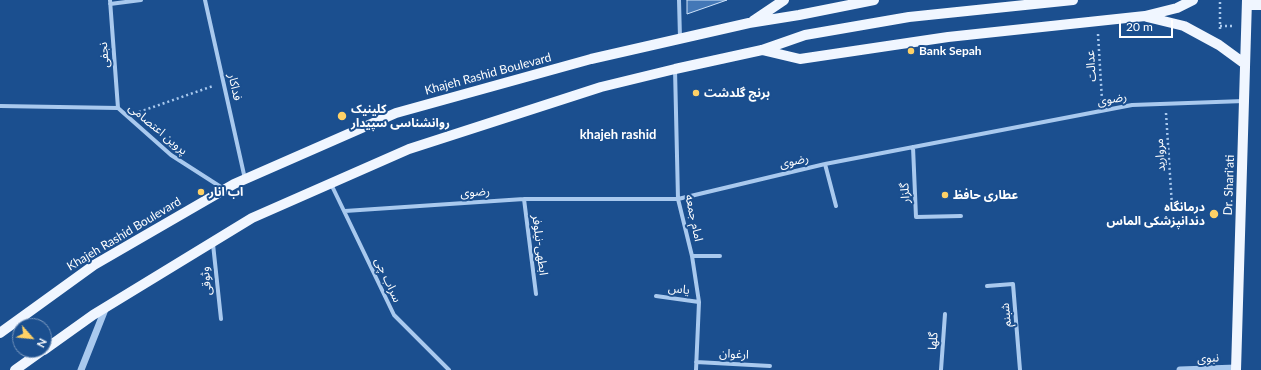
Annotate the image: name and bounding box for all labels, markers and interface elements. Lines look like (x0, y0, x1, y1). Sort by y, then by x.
scale bar (1121, 12, 1175, 38)
text: 20 m (1126, 19, 1153, 34)
street label: نجفی (96, 42, 112, 68)
place label: Bank Sepah (919, 44, 982, 58)
marker: Bank Sepah (906, 46, 916, 56)
street label: Khajeh Rashid Boulevard (423, 50, 553, 98)
street label: عدالت (1083, 50, 1099, 82)
street label: فداکار (225, 72, 245, 102)
place label: برنج گلدشت (704, 86, 770, 100)
marker: برنج گلدشت (691, 88, 701, 98)
street label: رضوی (1096, 89, 1128, 109)
street label: پروین اعتصامی (126, 100, 190, 158)
place label: کلینیک روانشناسی سپیدار (351, 102, 450, 130)
marker: کلینیک روانشناسی سپیدار (336, 110, 348, 122)
district label: khajeh rashid (580, 127, 656, 143)
street label: مروارید (1152, 138, 1168, 172)
street label: رضوی (778, 151, 810, 171)
street label: Dr. Shari'ati (1221, 154, 1237, 216)
street label: گلزار (897, 183, 913, 203)
street label: رضوی (460, 184, 490, 200)
place label: اب انار (209, 185, 243, 199)
marker: اب انار (196, 187, 206, 197)
place label: عطاری حافظ (953, 188, 1018, 202)
marker: عطاری حافظ (940, 190, 950, 200)
street label: امام جمعه (682, 193, 706, 243)
street label: Khajeh Rashid Boulevard (64, 194, 184, 274)
place label: درمانگاه دندانپزشکی الماس (1107, 200, 1205, 228)
marker: درمانگاه دندانپزشکی الماس (1208, 208, 1220, 220)
street label: ابطهی-نیلوفر (529, 214, 551, 276)
street label: سراب چی (371, 255, 405, 305)
street label: وثوقی (197, 266, 215, 296)
street label: یاس (667, 281, 691, 297)
street label: شبنم (998, 302, 1014, 328)
north arrow (12, 318, 52, 358)
street label: گلها (925, 331, 941, 351)
text: N (35, 336, 50, 350)
street label: ارغوان (719, 346, 749, 362)
street label: نبوی (1197, 350, 1219, 366)

